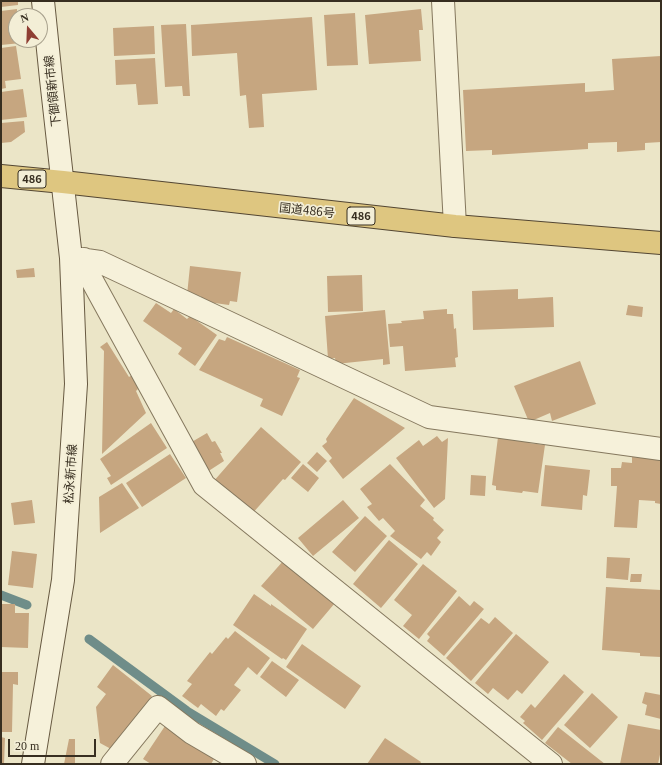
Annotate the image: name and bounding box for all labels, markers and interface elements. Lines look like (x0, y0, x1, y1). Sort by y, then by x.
north arrow (8, 8, 48, 48)
text: N (19, 11, 30, 25)
street label: 下御領新市線 (41, 54, 63, 128)
road number: 486 (18, 170, 46, 188)
street label: 国道486号 (278, 200, 336, 220)
road number: 486 (347, 207, 375, 225)
street label: 松永新市線 (61, 444, 79, 504)
scale bar (10, 731, 98, 757)
text: 20 m (15, 739, 39, 753)

